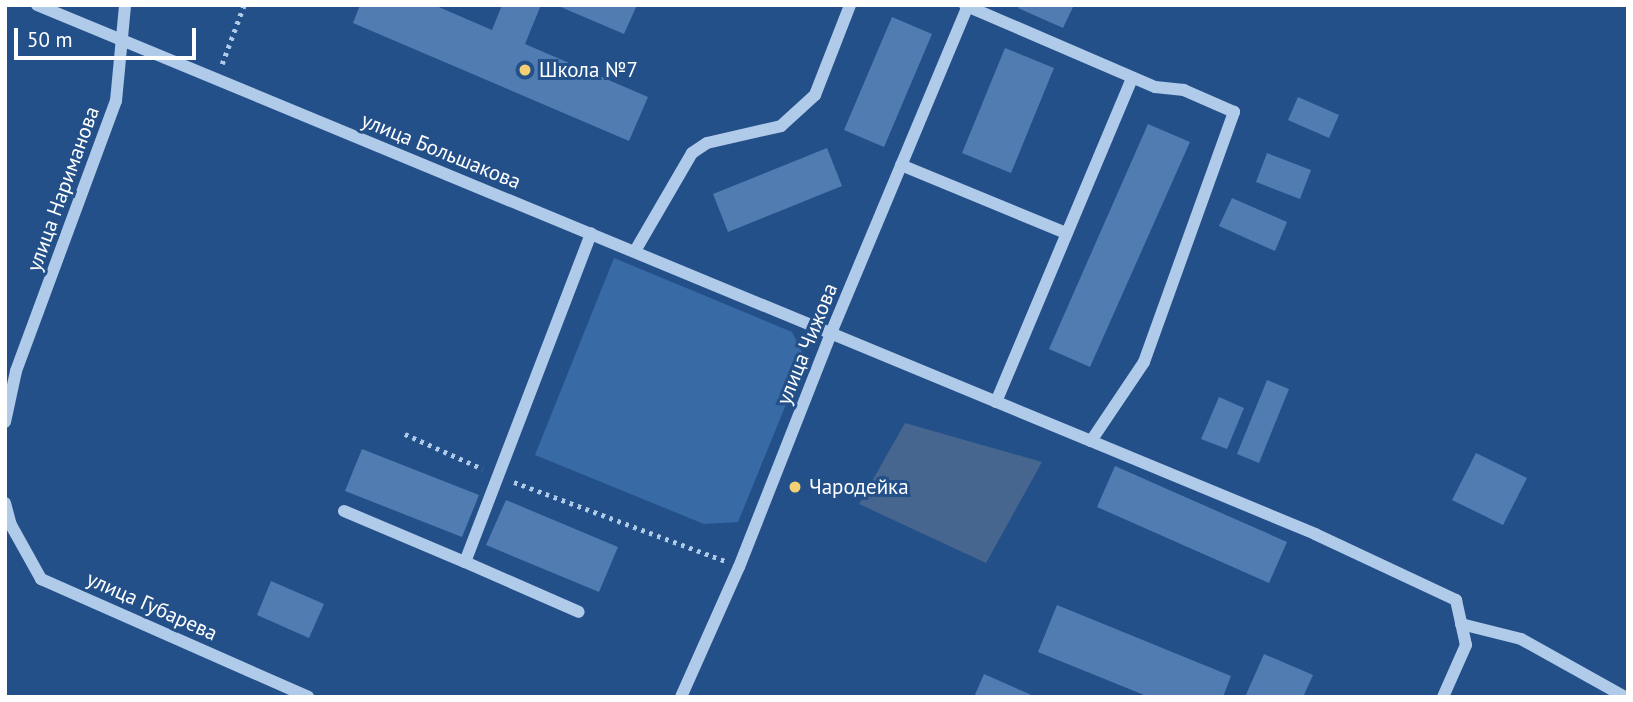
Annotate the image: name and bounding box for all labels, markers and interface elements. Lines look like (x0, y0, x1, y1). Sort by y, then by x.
scale bar (18, 14, 200, 58)
text: 50 m (27, 26, 73, 53)
place label: Школа №7 (539, 57, 638, 83)
marker: Школа №7 (517, 62, 533, 78)
street label: улица Нариманова (21, 103, 105, 275)
street label: улица Большакова (358, 108, 524, 194)
street label: улица Чижова (771, 279, 843, 409)
place label: Чародейка (809, 474, 909, 500)
marker: Чародейка (787, 479, 803, 495)
street label: улица Губарева (83, 566, 221, 646)

